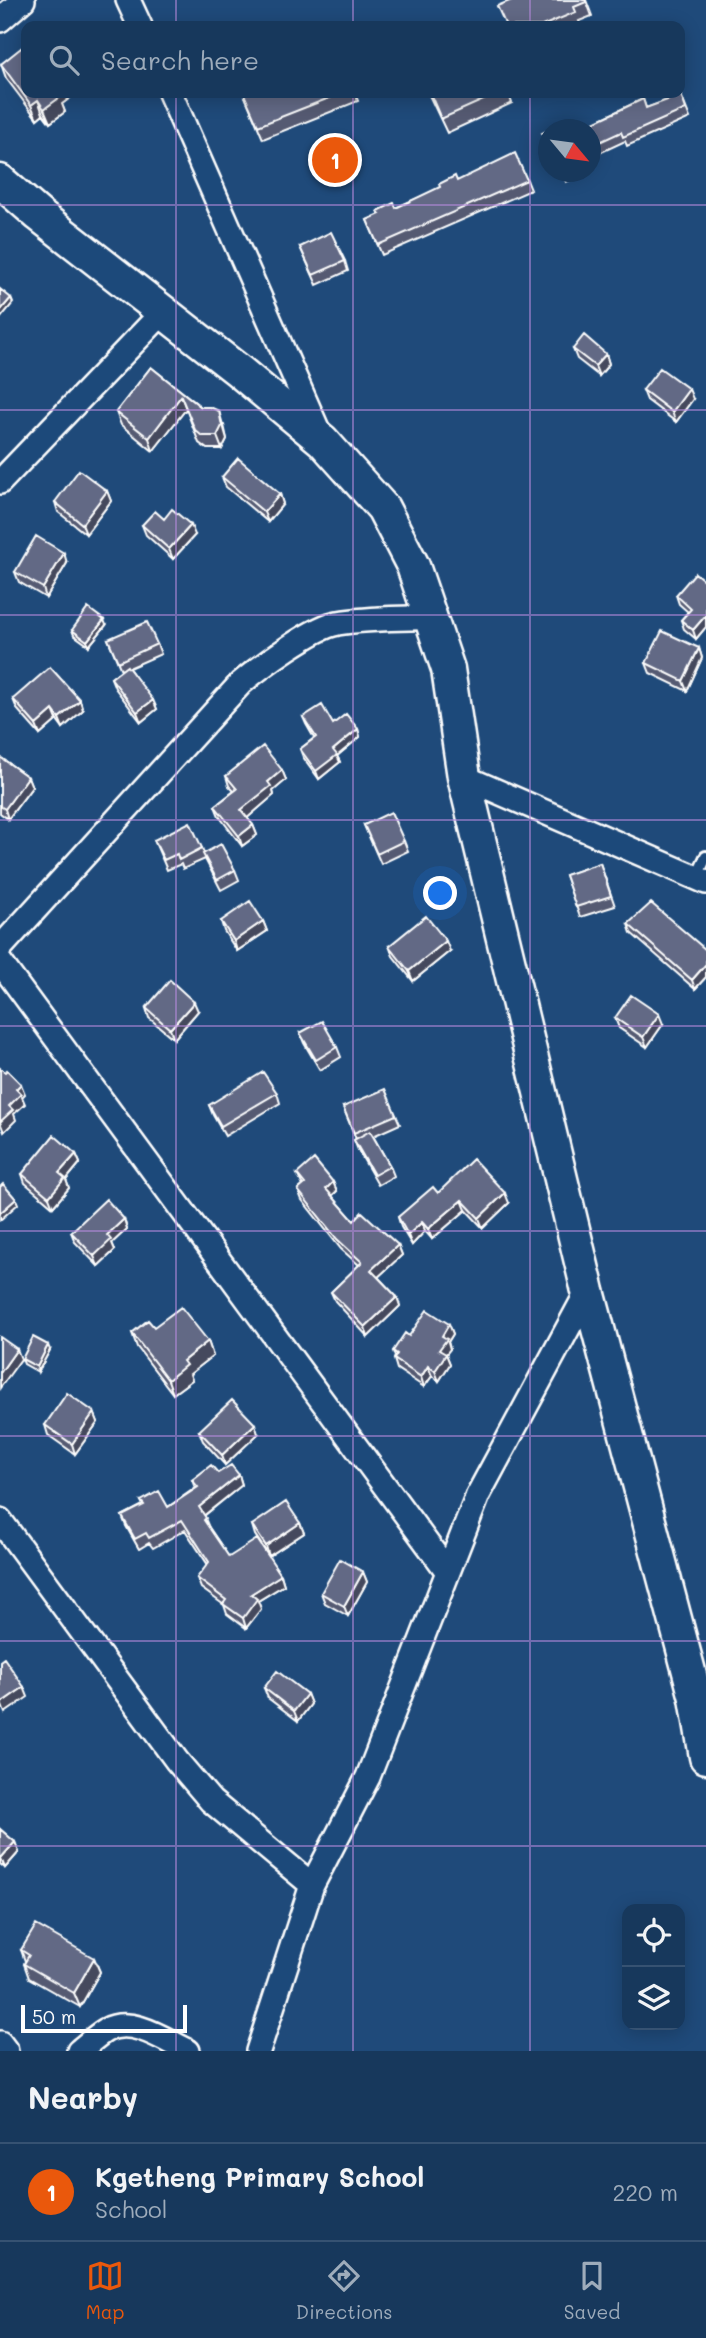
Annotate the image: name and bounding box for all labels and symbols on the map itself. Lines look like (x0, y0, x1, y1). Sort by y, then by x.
north arrow (538, 119, 601, 182)
pin: 1 (312, 134, 358, 186)
your location (423, 876, 457, 910)
scale bar (21, 2002, 187, 2034)

